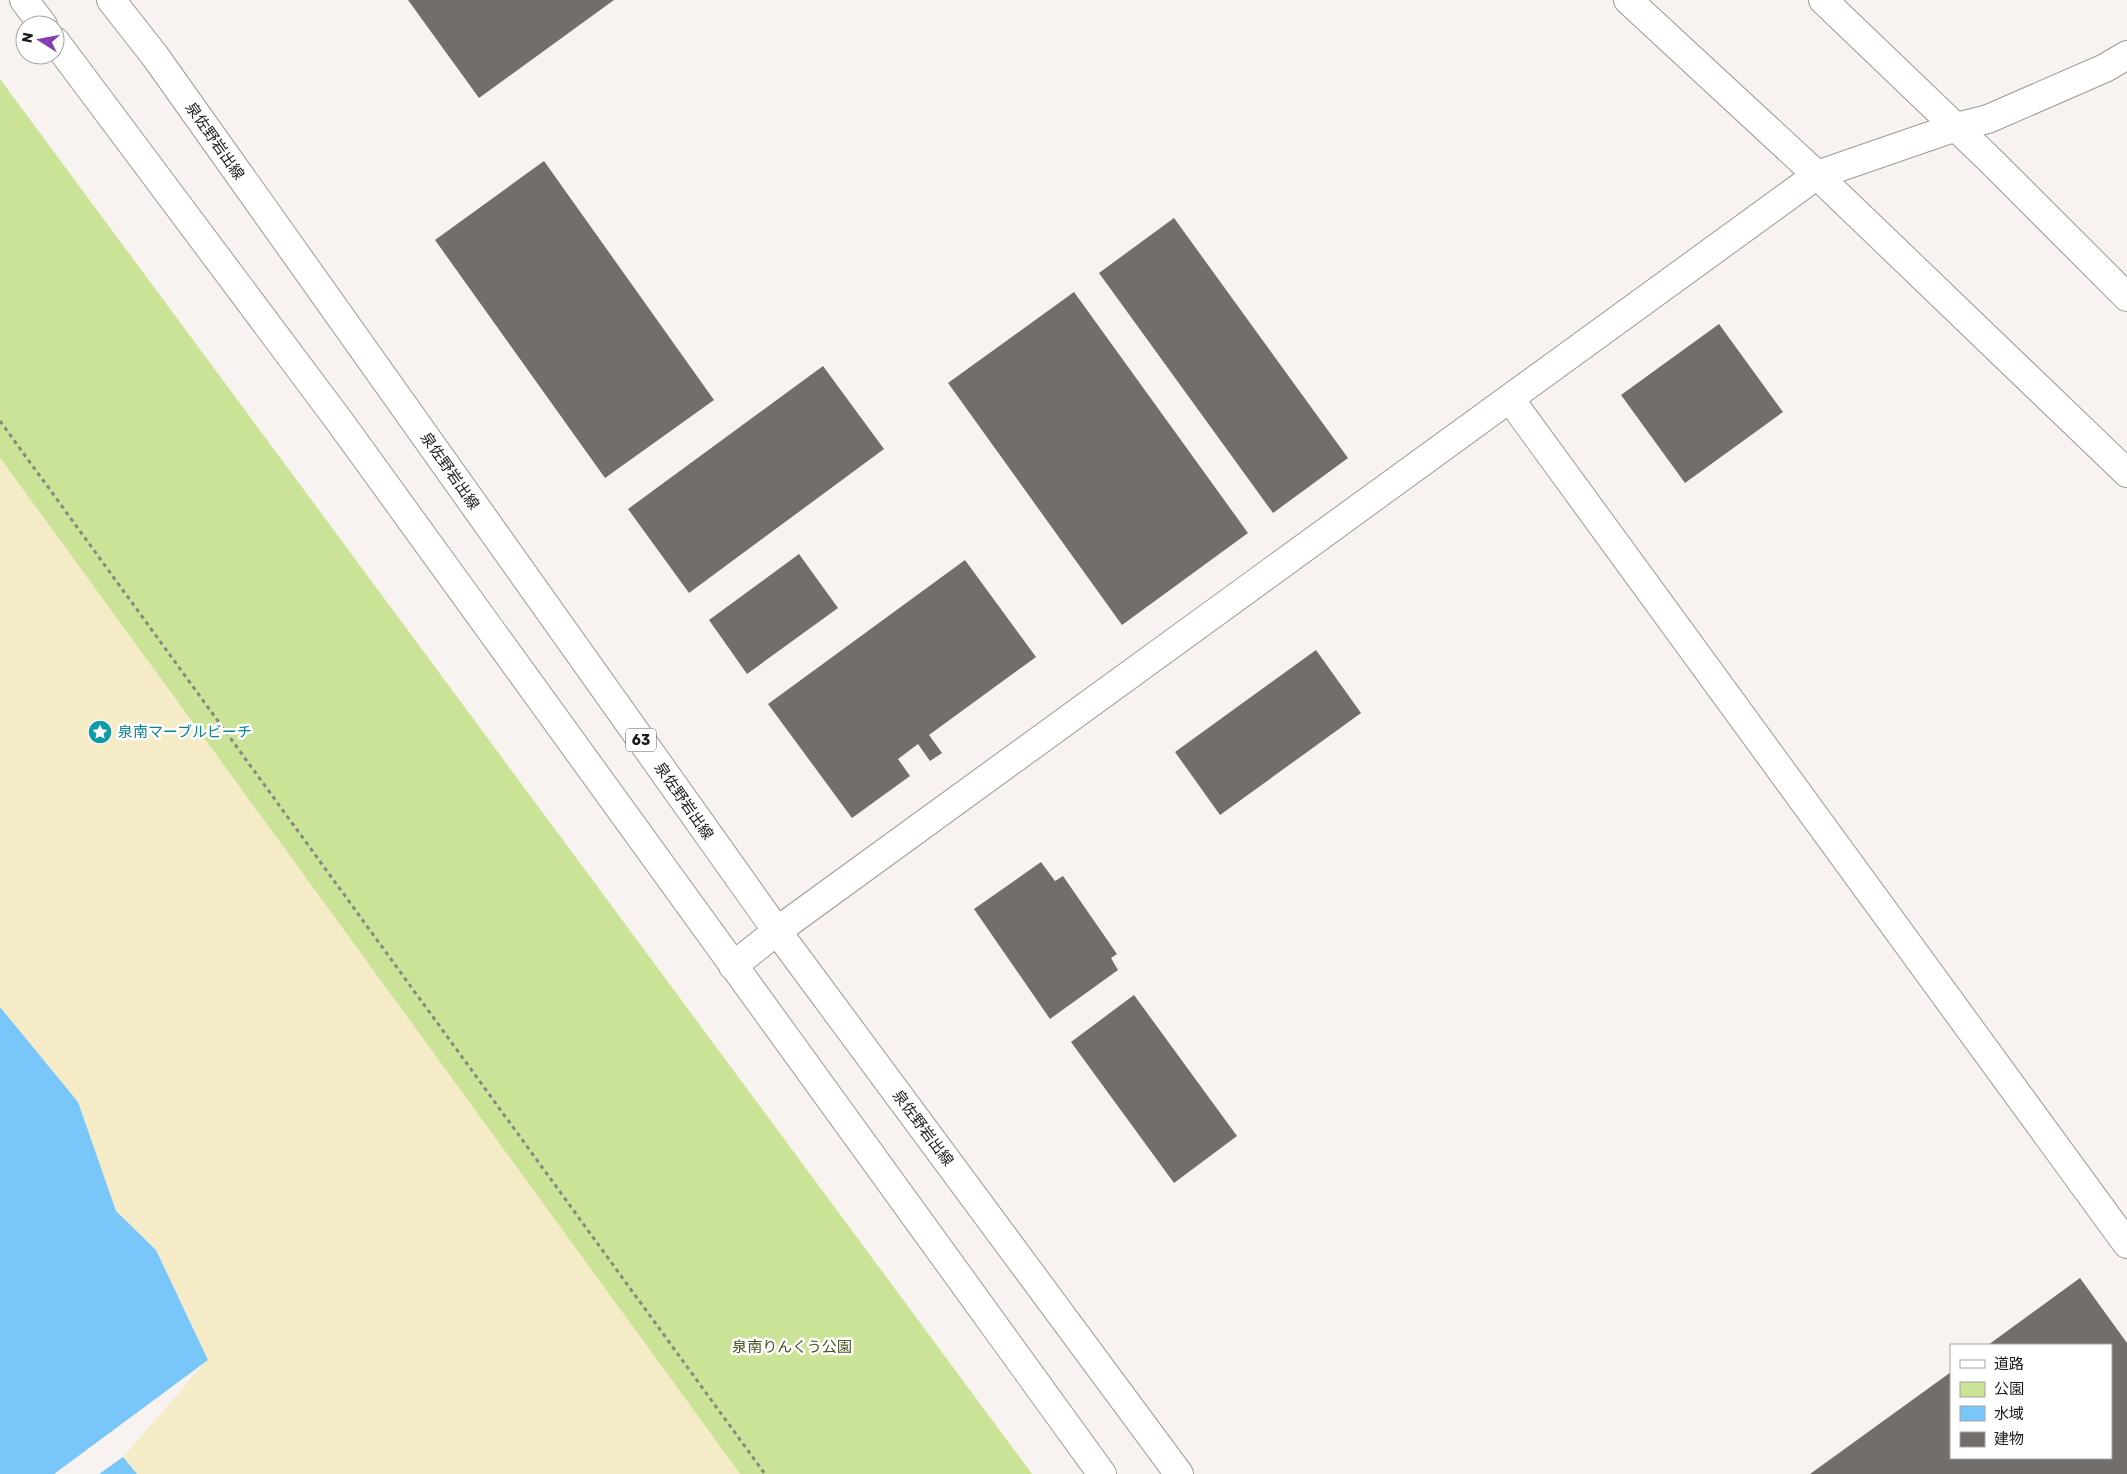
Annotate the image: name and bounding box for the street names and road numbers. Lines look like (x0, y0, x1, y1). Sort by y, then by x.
street label: 泉佐野岩出線 (182, 99, 248, 183)
street label: 泉佐野岩出線 (417, 429, 483, 513)
road number: 63 (626, 728, 656, 752)
street label: 泉佐野岩出線 (651, 759, 717, 843)
street label: 泉佐野岩出線 (889, 1087, 957, 1169)

